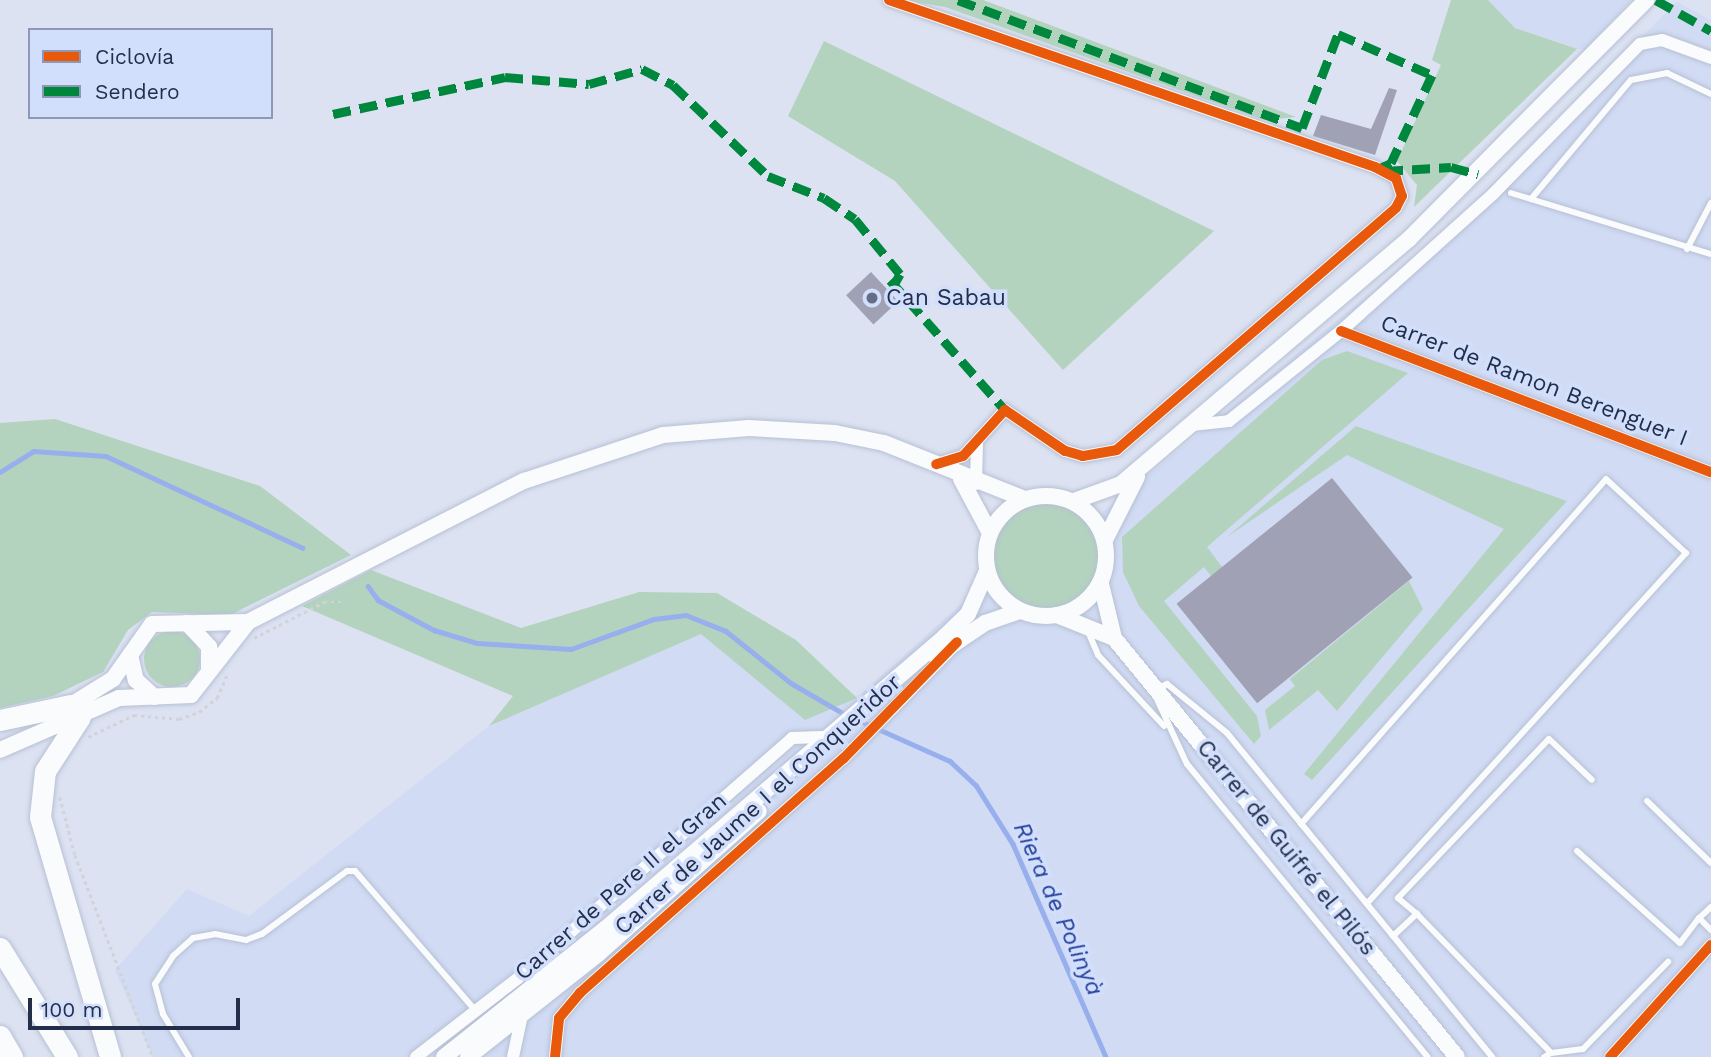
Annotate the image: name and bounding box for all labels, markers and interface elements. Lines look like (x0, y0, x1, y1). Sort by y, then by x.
legend (28, 28, 273, 119)
text: Ciclovía (95, 44, 174, 69)
text: Sendero (95, 79, 180, 104)
place label: Can Sabau (886, 284, 1006, 312)
marker: Can Sabau (864, 290, 880, 306)
street label: Carrer de Ramon Berenguer I (1376, 309, 1692, 453)
street label: Carrer de Jaume I el Conqueridor (608, 668, 908, 942)
street label: Carrer de Guifré el Pilós (1190, 734, 1382, 962)
street label: Carrer de Pere II el Gran (509, 787, 733, 987)
water label: Riera de Polinyà (1007, 818, 1109, 1000)
scale bar (32, 984, 243, 1028)
text: 100 m (41, 997, 103, 1022)

